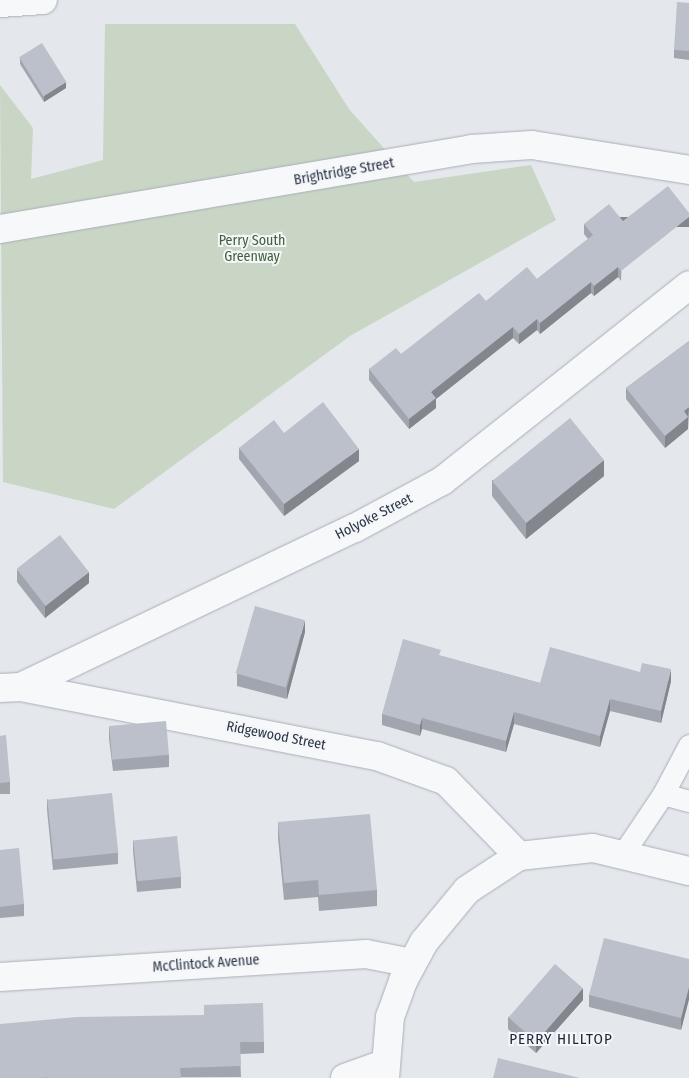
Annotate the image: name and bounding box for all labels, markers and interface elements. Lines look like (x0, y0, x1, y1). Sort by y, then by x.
street label: Brightridge Street (293, 155, 395, 189)
park label: Perry South Greenway (219, 233, 285, 266)
street label: Holyoke Street (333, 490, 415, 544)
street label: Ridgewood Street (225, 718, 327, 754)
street label: McClintock Avenue (152, 952, 260, 976)
district label: PERRY HILLTOP (508, 1031, 614, 1049)

